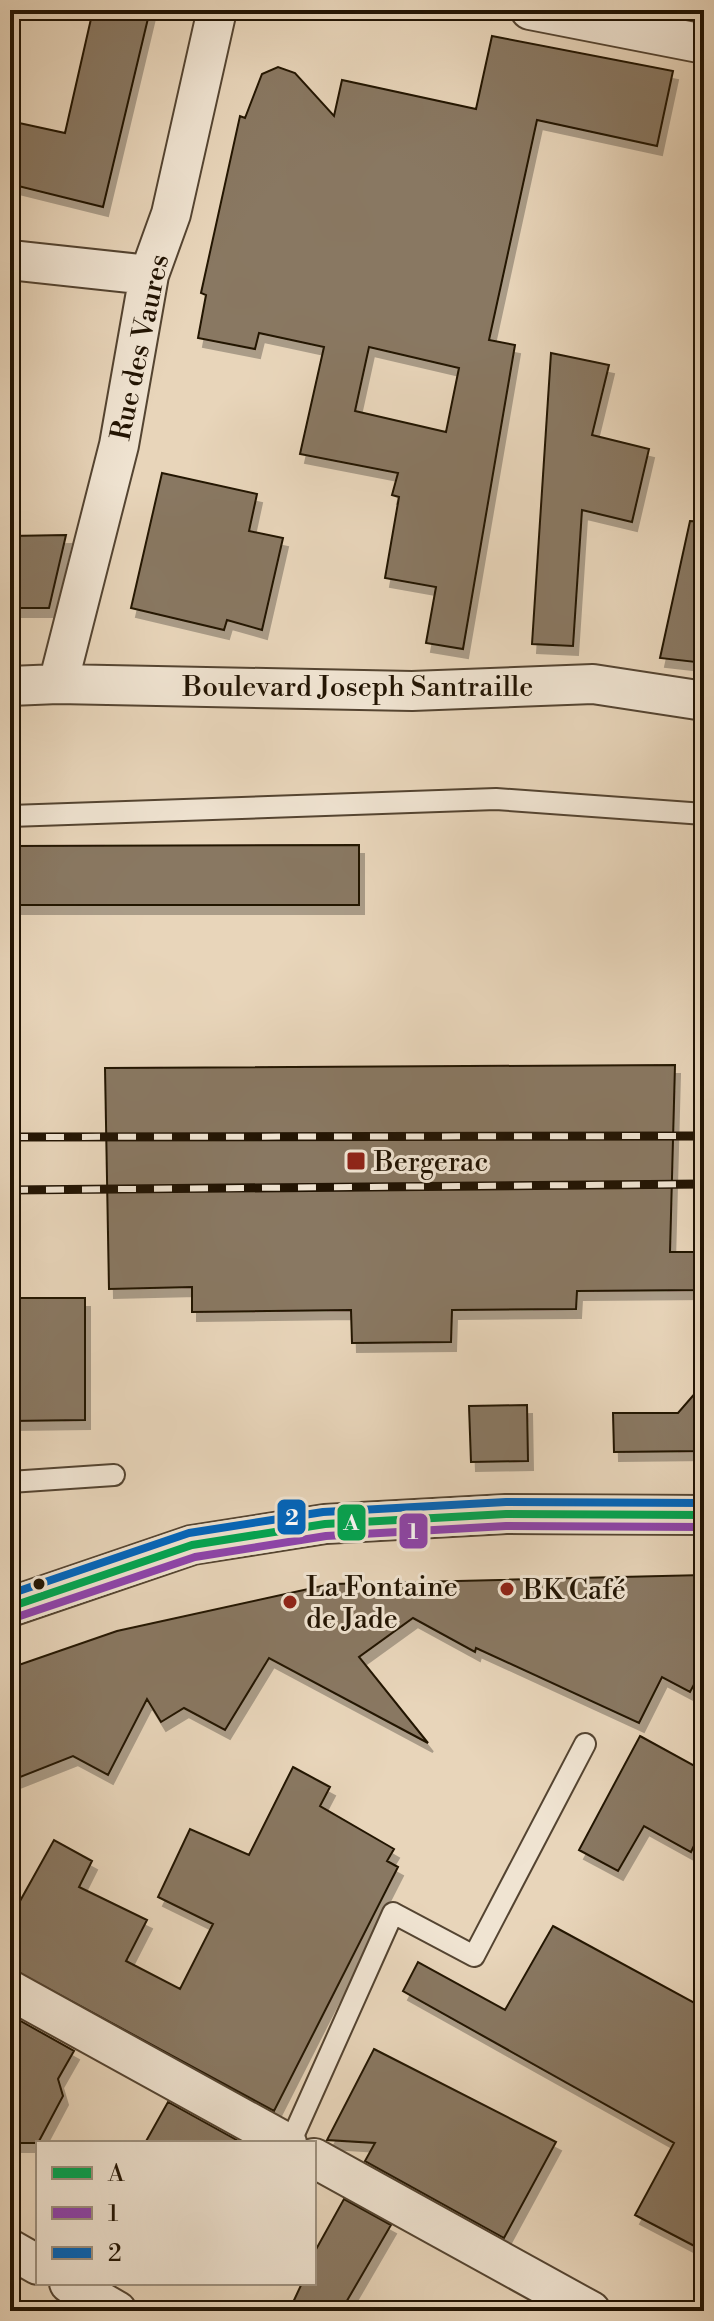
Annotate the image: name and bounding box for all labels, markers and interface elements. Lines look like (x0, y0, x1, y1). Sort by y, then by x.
street label: Rue des Vaures (104, 251, 177, 444)
street label: Boulevard Joseph Santraille (182, 670, 533, 705)
place label: Bergerac (373, 1145, 488, 1180)
marker: Bergerac (345, 1150, 367, 1172)
line badge: 2 (276, 1498, 307, 1536)
line badge: A (336, 1503, 367, 1542)
text: 2 (285, 1505, 299, 1532)
text: A (342, 1510, 360, 1537)
line badge: 1 (398, 1512, 429, 1550)
text: 1 (408, 1519, 419, 1546)
place label: La Fontaine de Jade (306, 1570, 458, 1637)
place label: BK Café (522, 1573, 626, 1608)
unlabelled marker (31, 1576, 47, 1592)
marker: BK Café (498, 1580, 516, 1598)
marker: La Fontaine de Jade (281, 1593, 299, 1611)
legend (36, 2141, 316, 2285)
text: A (107, 2159, 125, 2189)
text: 1 (108, 2199, 119, 2229)
text: 2 (108, 2239, 122, 2269)

